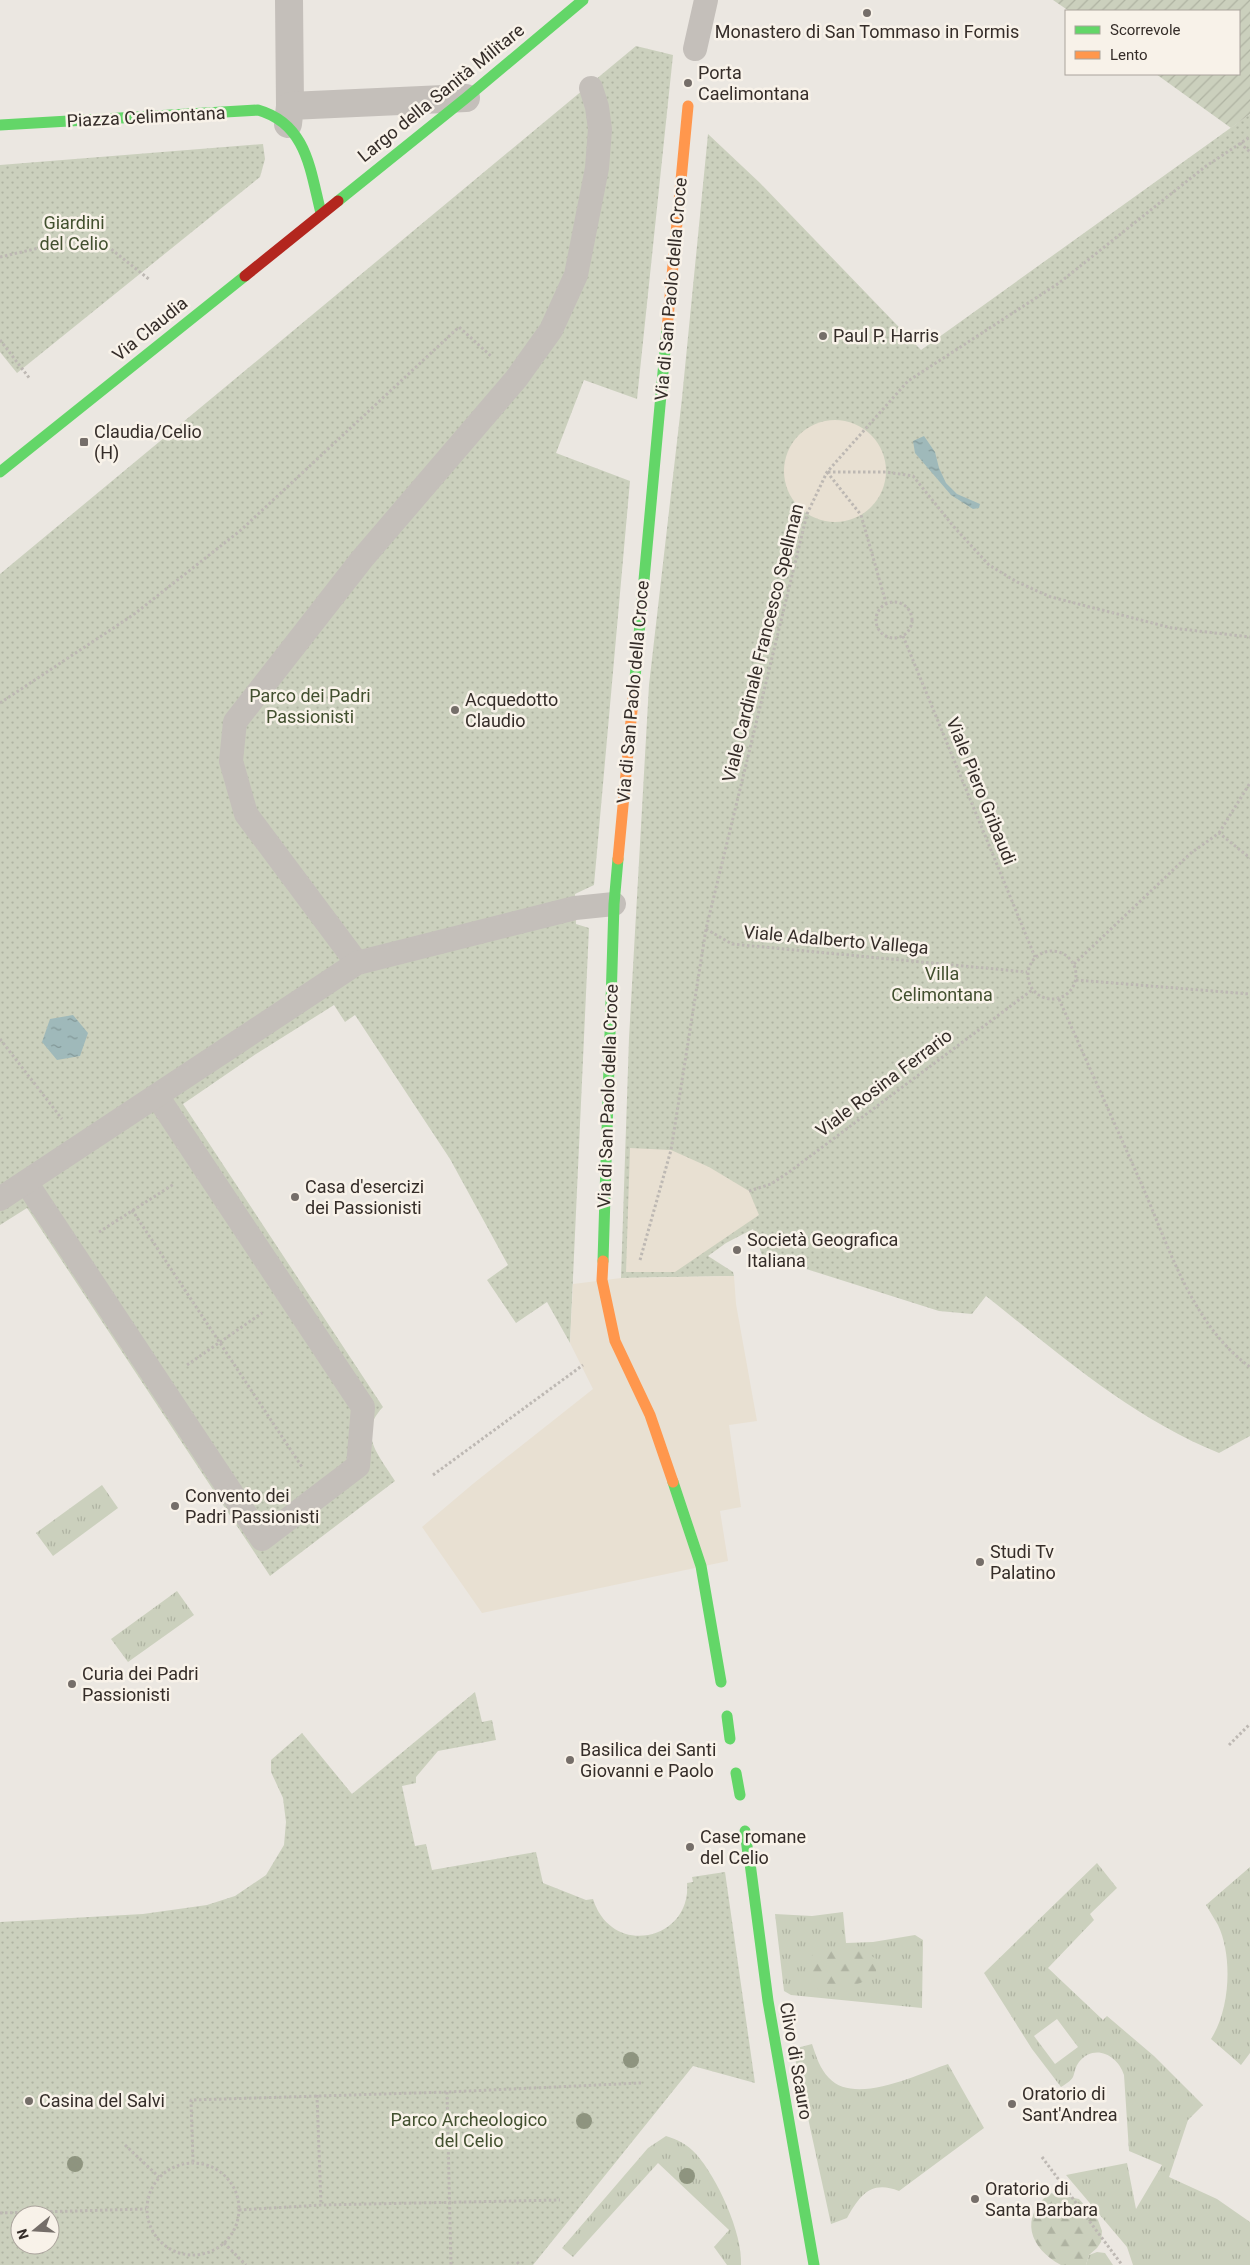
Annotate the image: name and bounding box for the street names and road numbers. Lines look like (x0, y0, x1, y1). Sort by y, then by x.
street label: Largo della Sanità Militare (353, 19, 528, 166)
street label: Piazza Celimontana (66, 102, 226, 131)
street label: Via di San Paolo della Croce (650, 176, 691, 401)
street label: Via Claudia (108, 292, 191, 365)
street label: Viale Cardinale Francesco Spellman (718, 501, 807, 784)
street label: Via di San Paolo della Croce (612, 579, 653, 804)
street label: Viale Piero Gribaudi (942, 714, 1021, 868)
street label: Viale Adalberto Vallega (743, 921, 929, 958)
street label: Via di San Paolo della Croce (593, 984, 622, 1208)
street label: Viale Rosina Ferrario (812, 1025, 956, 1141)
street label: Clivo di Scauro (776, 2001, 817, 2121)

